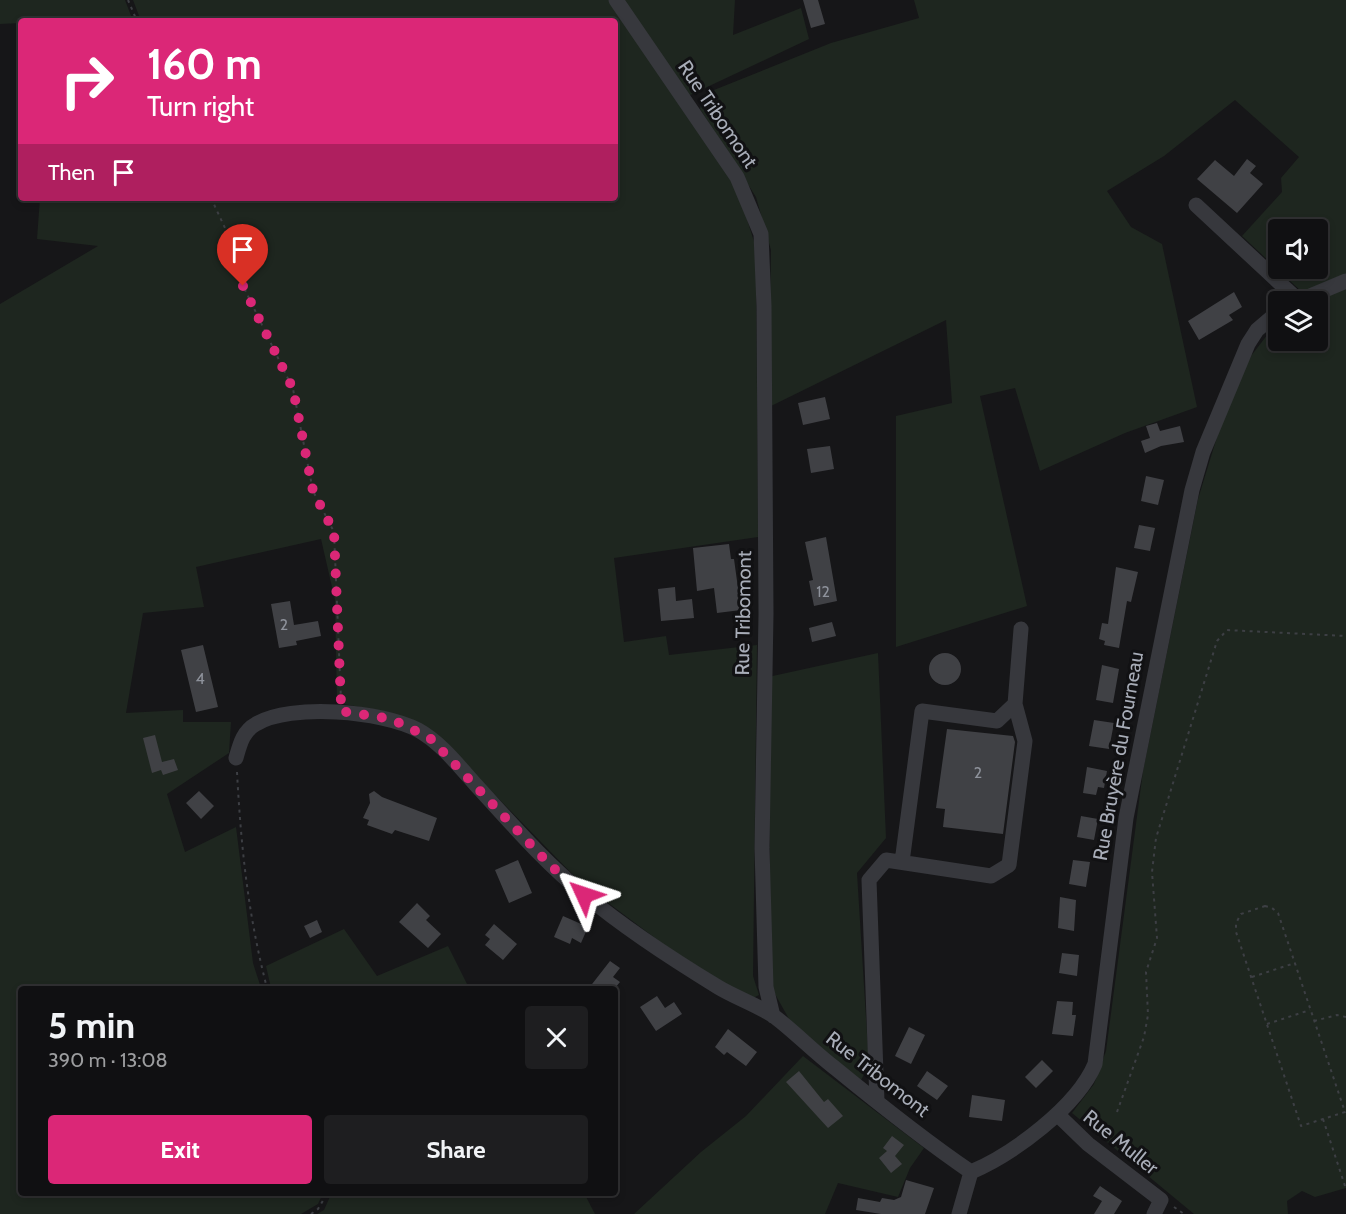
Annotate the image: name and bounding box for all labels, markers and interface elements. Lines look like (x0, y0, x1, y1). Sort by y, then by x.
text: 160 m (147, 38, 262, 90)
icon: right (48, 42, 126, 120)
street label: Rue Tribomont (673, 56, 763, 173)
text: Turn right (147, 90, 254, 123)
icon: arrive (107, 156, 140, 189)
text: Then (48, 159, 95, 186)
map controls (1268, 219, 1328, 351)
button: sound (1268, 219, 1328, 279)
pin (217, 224, 268, 286)
icon: arrive (226, 233, 259, 266)
button: layers (1268, 291, 1328, 351)
street label: Rue Tribomont (730, 550, 756, 676)
house number: 12 (816, 582, 830, 601)
house number: 2 (280, 615, 288, 634)
street label: Rue Bruyère du Fourneau (1088, 650, 1148, 862)
house number: 4 (195, 669, 205, 688)
house number: 2 (974, 763, 982, 782)
position arrow (552, 863, 616, 927)
text: 5 min (48, 1003, 135, 1047)
button: close (525, 1006, 588, 1069)
street label: Rue Tribomont (821, 1026, 935, 1122)
text: 390 m · 13:08 (48, 1048, 168, 1072)
street label: Rue Muller (1079, 1105, 1164, 1180)
button: Exit (48, 1115, 312, 1184)
button: Share (324, 1115, 588, 1184)

